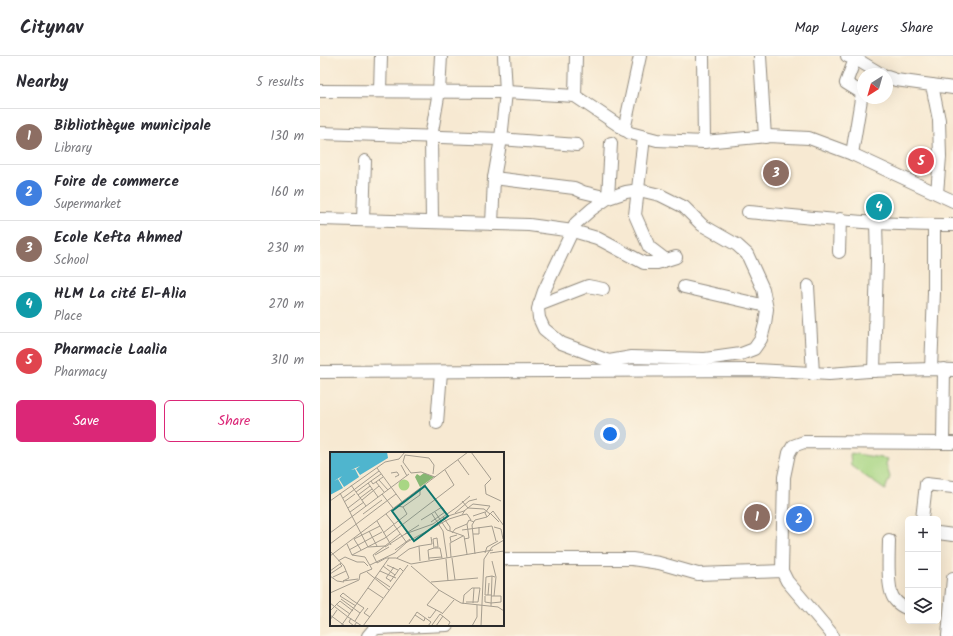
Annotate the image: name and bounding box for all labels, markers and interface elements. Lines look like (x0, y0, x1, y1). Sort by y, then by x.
text: Citynav (20, 13, 83, 43)
text: Map (795, 17, 819, 39)
text: Layers (841, 17, 879, 39)
text: Share (901, 17, 933, 39)
north arrow (857, 68, 893, 104)
text: Nearby (16, 69, 68, 96)
text: 5 results (256, 72, 304, 93)
text: Bibliothèque municipale (54, 114, 211, 138)
text: 1 (27, 126, 31, 147)
text: 130 m (270, 126, 304, 147)
text: Library (54, 138, 92, 159)
pin: 5 (908, 146, 934, 176)
pin: 3 (763, 158, 789, 188)
text: Foire de commerce (54, 170, 179, 194)
text: 2 (25, 182, 33, 203)
text: 160 m (271, 182, 304, 203)
pin: 4 (866, 192, 892, 222)
text: Supermarket (54, 194, 121, 215)
text: Ecole Kefta Ahmed (54, 226, 182, 250)
text: 3 (25, 238, 33, 259)
text: 230 m (267, 238, 304, 259)
text: School (54, 250, 89, 271)
text: HLM La cité El-Alia (54, 282, 186, 306)
text: 4 (25, 294, 33, 315)
text: 270 m (268, 294, 304, 315)
text: Place (54, 306, 82, 327)
text: Pharmacie Laalia (54, 338, 167, 362)
text: 5 (26, 350, 32, 371)
text: 310 m (270, 350, 304, 371)
text: Pharmacy (54, 362, 107, 383)
button: Save (16, 400, 156, 442)
button: Share (164, 400, 304, 442)
your location (600, 424, 620, 444)
inset map (330, 452, 504, 626)
pin: 1 (744, 502, 770, 532)
pin: 2 (786, 504, 812, 534)
map controls (905, 516, 941, 624)
button: + (905, 516, 941, 552)
button: − (905, 552, 941, 588)
button: layers (905, 588, 941, 624)

